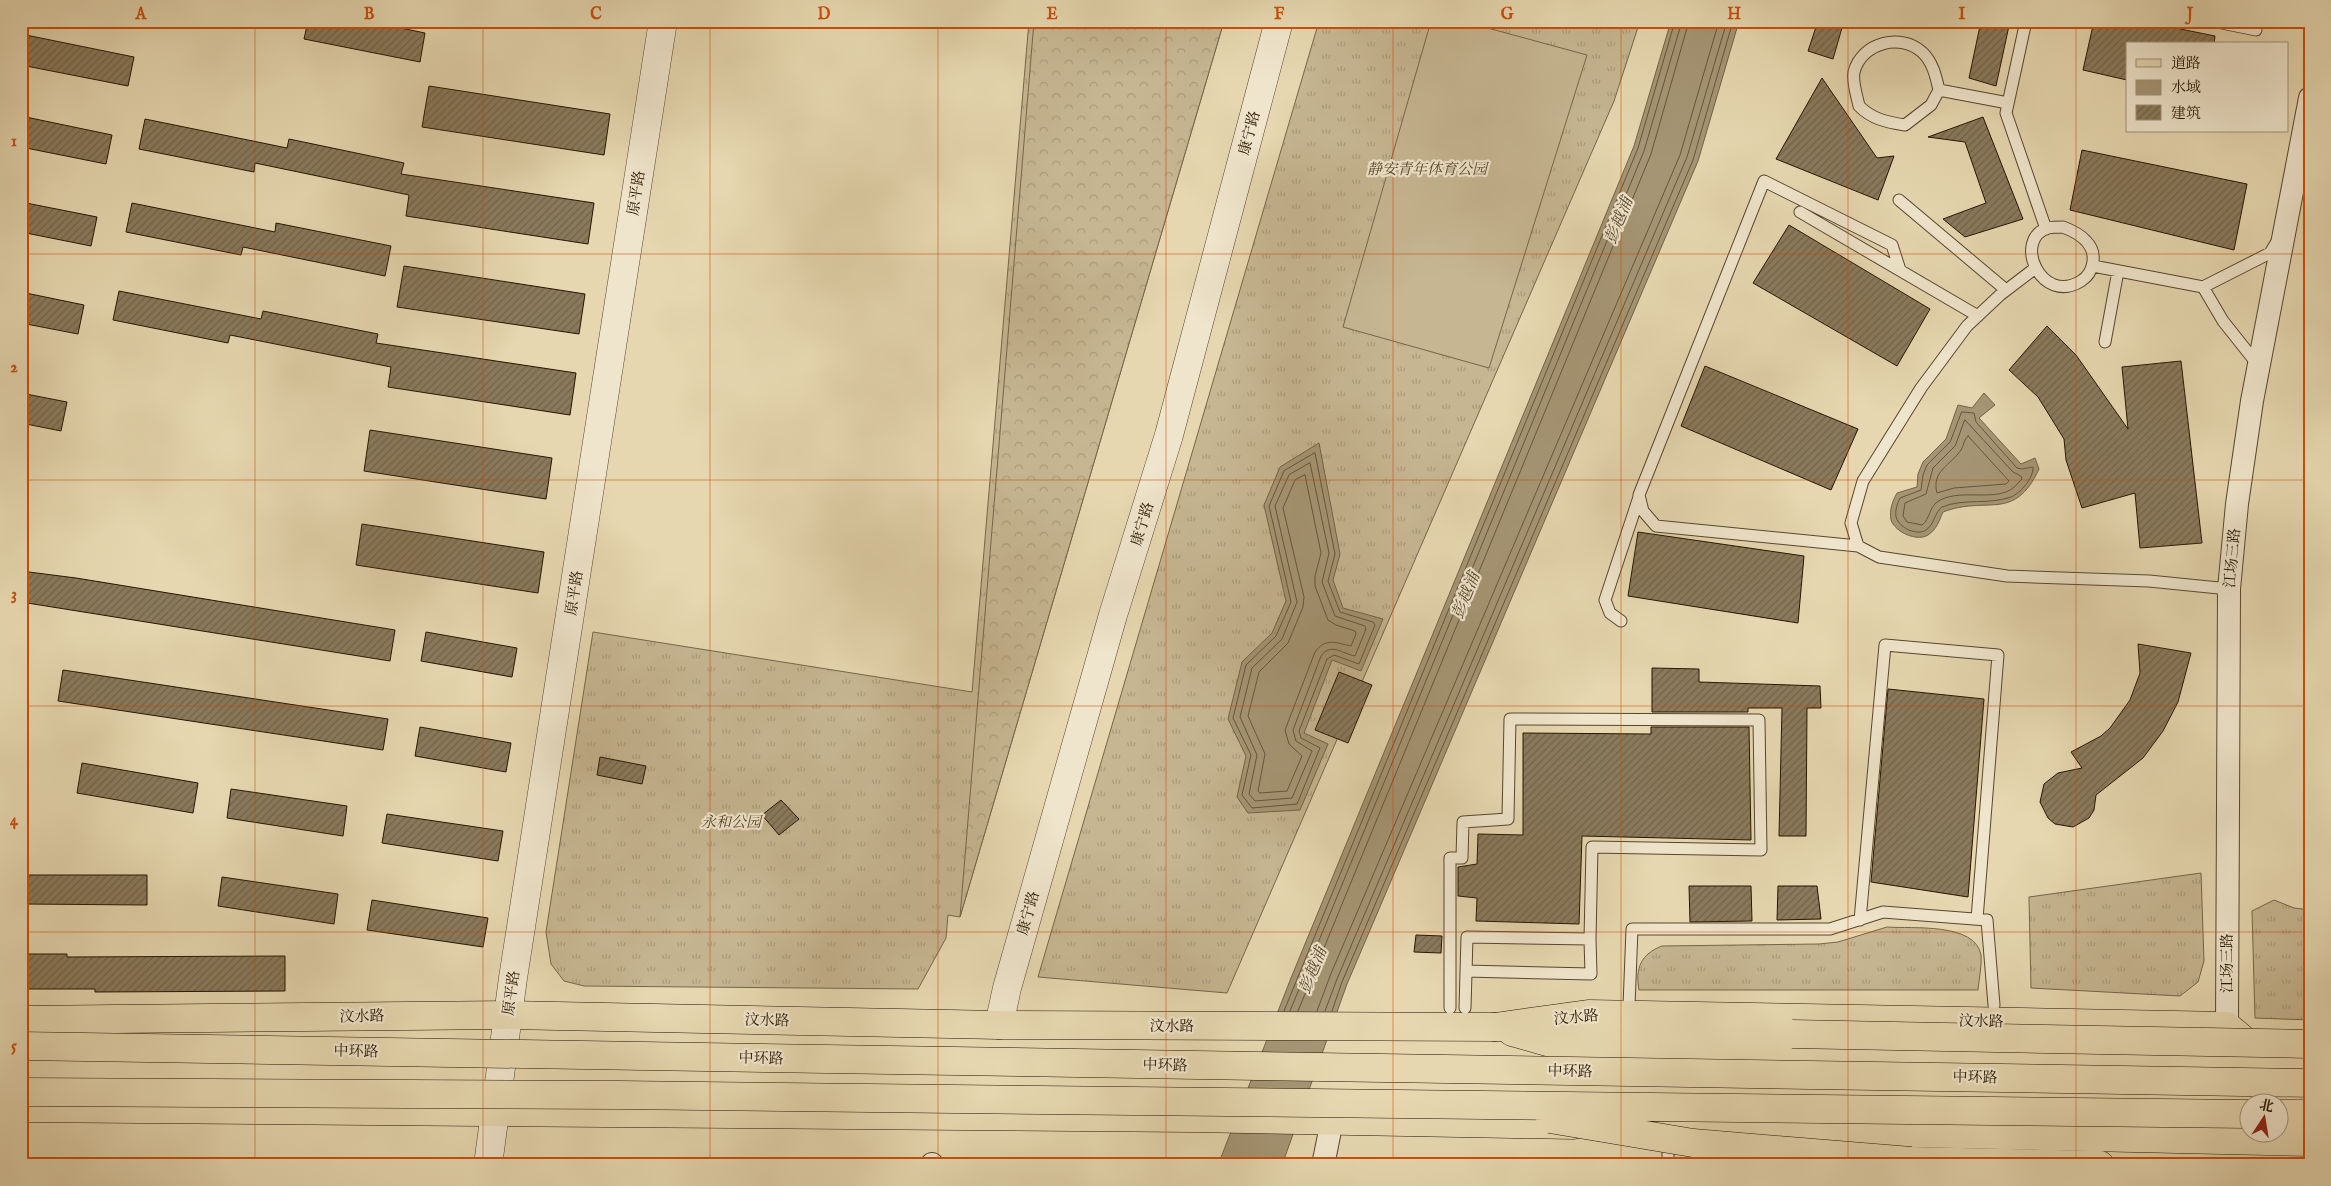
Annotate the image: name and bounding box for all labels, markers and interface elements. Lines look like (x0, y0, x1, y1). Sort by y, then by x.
text: A (135, 5, 148, 25)
text: B (364, 5, 375, 25)
text: C (590, 5, 602, 25)
text: D (818, 5, 831, 25)
text: E (1046, 5, 1058, 25)
text: F (1274, 5, 1285, 25)
text: G (1501, 5, 1514, 25)
text: H (1727, 5, 1741, 25)
text: I (1959, 5, 1966, 25)
text: J (2185, 5, 2194, 25)
legend (2126, 42, 2288, 132)
text: 道路 (2171, 54, 2201, 73)
text: 水域 (2171, 78, 2201, 97)
text: 建筑 (2171, 104, 2201, 123)
street label: 康宁路 (1234, 109, 1264, 157)
text: 1 (11, 132, 17, 152)
park label: 静安青年体育公园 (1367, 160, 1489, 179)
street label: 原平路 (624, 169, 649, 217)
water label: 彭越浦 (1602, 192, 1639, 247)
text: 2 (10, 358, 18, 378)
street label: 康宁路 (1127, 500, 1158, 548)
street label: 江场三路 (2220, 527, 2245, 589)
water label: 彭越浦 (1449, 567, 1486, 622)
street label: 原平路 (562, 569, 587, 617)
text: 3 (11, 585, 17, 605)
text: 4 (10, 811, 19, 831)
park label: 永和公园 (701, 813, 763, 832)
street label: 康宁路 (1013, 889, 1044, 937)
street label: 江场三路 (2218, 933, 2237, 993)
water label: 彭越浦 (1296, 942, 1333, 997)
street label: 原平路 (499, 969, 524, 1017)
street label: 汶水路 (1553, 1006, 1599, 1029)
street label: 汶水路 (339, 1007, 385, 1026)
street label: 汶水路 (744, 1011, 790, 1030)
street label: 汶水路 (1958, 1012, 2004, 1031)
street label: 汶水路 (1149, 1017, 1195, 1036)
text: 5 (11, 1037, 17, 1057)
street label: 中环路 (333, 1042, 379, 1061)
street label: 中环路 (738, 1049, 784, 1068)
street label: 中环路 (1142, 1056, 1188, 1075)
street label: 中环路 (1547, 1062, 1593, 1081)
street label: 中环路 (1952, 1068, 1998, 1087)
north arrow (2238, 1094, 2288, 1144)
text: 北 (2258, 1096, 2275, 1117)

